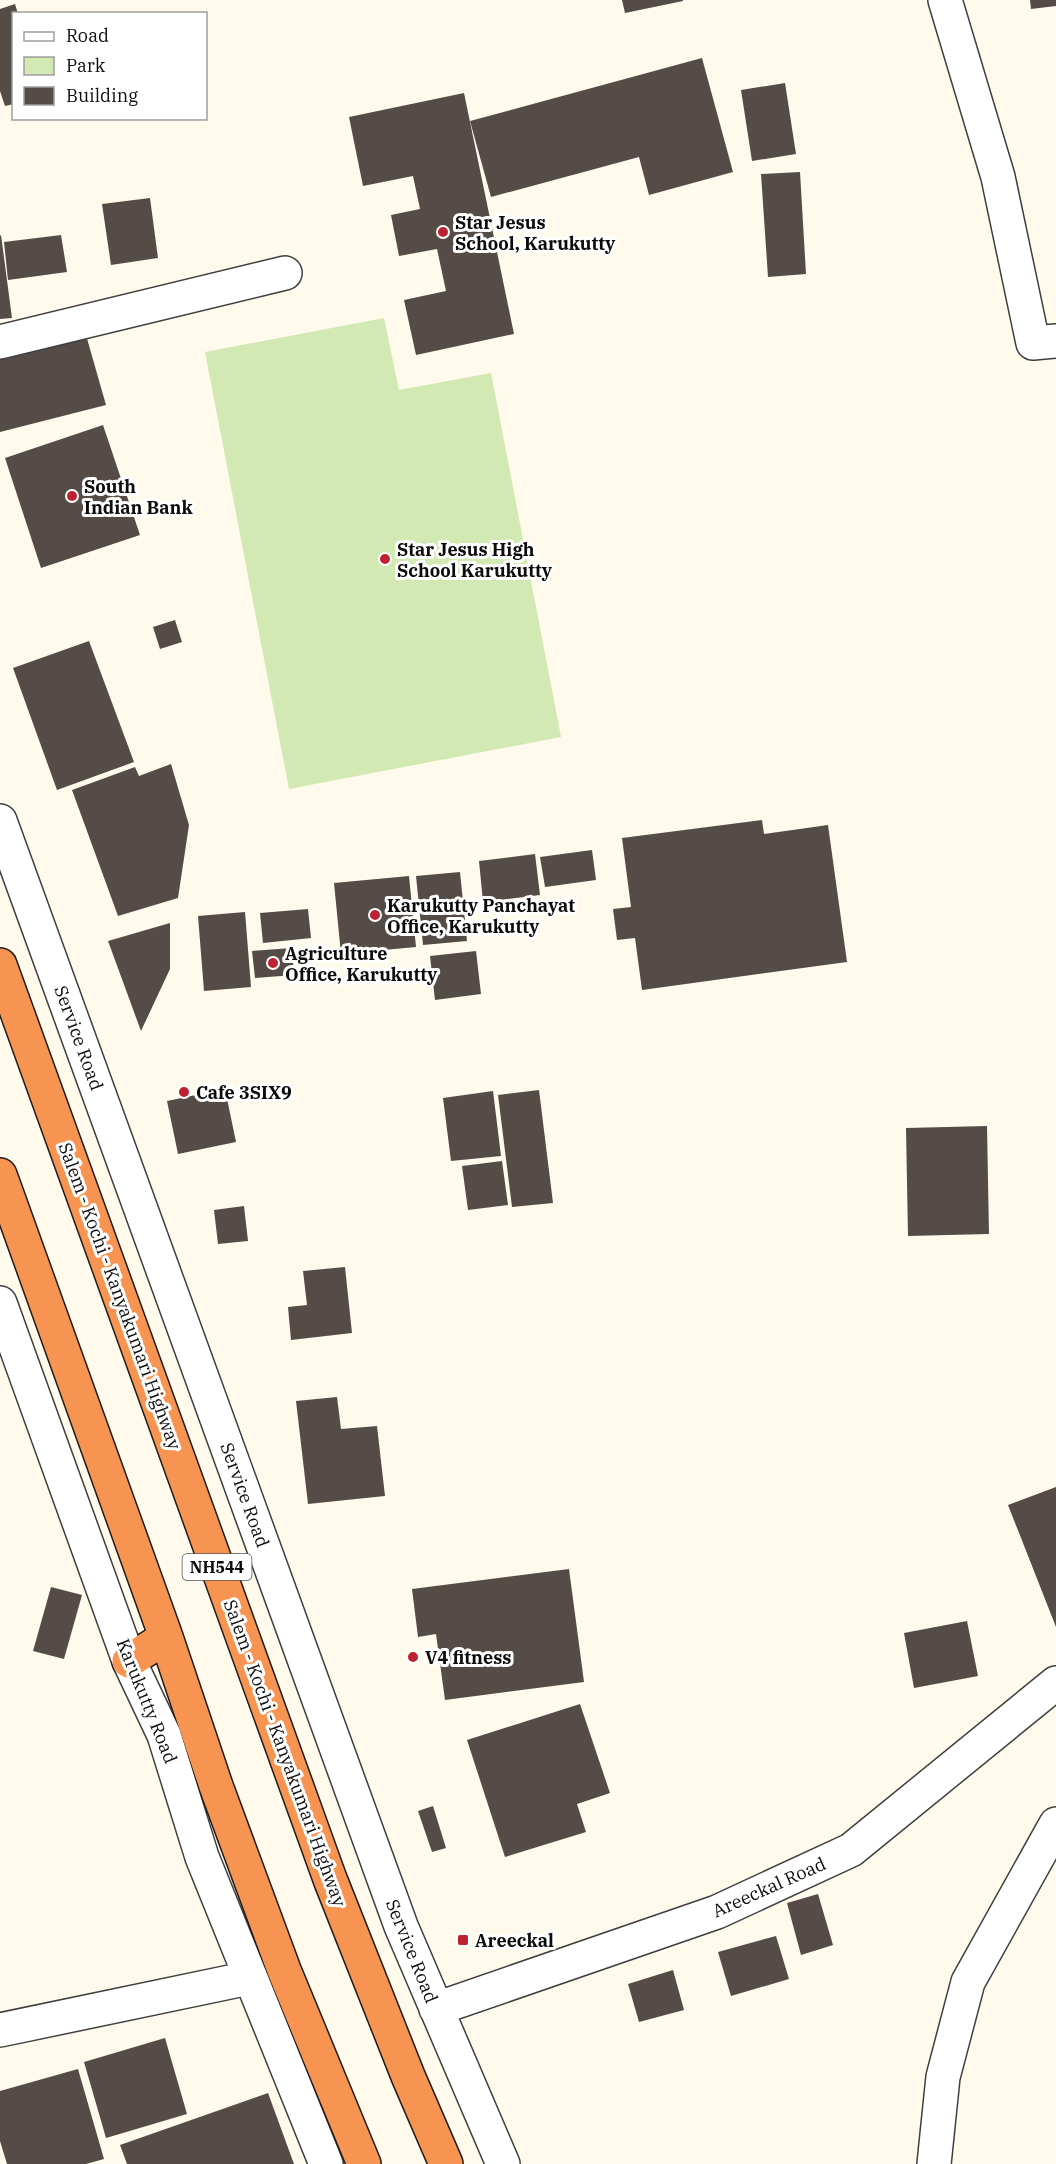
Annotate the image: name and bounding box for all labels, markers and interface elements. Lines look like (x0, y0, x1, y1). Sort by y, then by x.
legend (12, 12, 207, 120)
text: Road (66, 24, 109, 47)
text: Park (66, 54, 106, 77)
text: Building (66, 84, 138, 107)
place label: Star Jesus School, Karukutty (455, 211, 616, 255)
marker: Star Jesus School, Karukutty (436, 225, 450, 239)
place label: South Indian Bank (84, 475, 193, 519)
marker: South Indian Bank (65, 489, 79, 503)
place label: Star Jesus High School Karukutty (397, 538, 553, 582)
marker: Star Jesus High School Karukutty (378, 552, 392, 566)
place label: Karukutty Panchayat Office, Karukutty (387, 894, 575, 938)
marker: Karukutty Panchayat Office, Karukutty (368, 908, 382, 922)
place label: Agriculture Office, Karukutty (285, 942, 438, 986)
marker: Agriculture Office, Karukutty (266, 956, 280, 970)
street label: Service Road (49, 982, 109, 1094)
place label: Cafe 3SIX9 (196, 1081, 292, 1104)
marker: Cafe 3SIX9 (177, 1085, 191, 1099)
street label: Salem - Kochi - Kanyakumari Highway (54, 1139, 187, 1453)
street label: Service Road (215, 1439, 275, 1551)
road number: NH544 (182, 1554, 252, 1580)
street label: Salem - Kochi - Kanyakumari Highway (219, 1596, 352, 1910)
street label: Karukutty Road (112, 1635, 182, 1767)
place label: V4 fitness (425, 1646, 511, 1669)
marker: V4 fitness (406, 1650, 420, 1664)
street label: Areeckal Road (709, 1852, 829, 1922)
street label: Service Road (381, 1896, 443, 2006)
place label: Areeckal (475, 1929, 554, 1952)
marker: Areeckal (456, 1933, 470, 1947)

